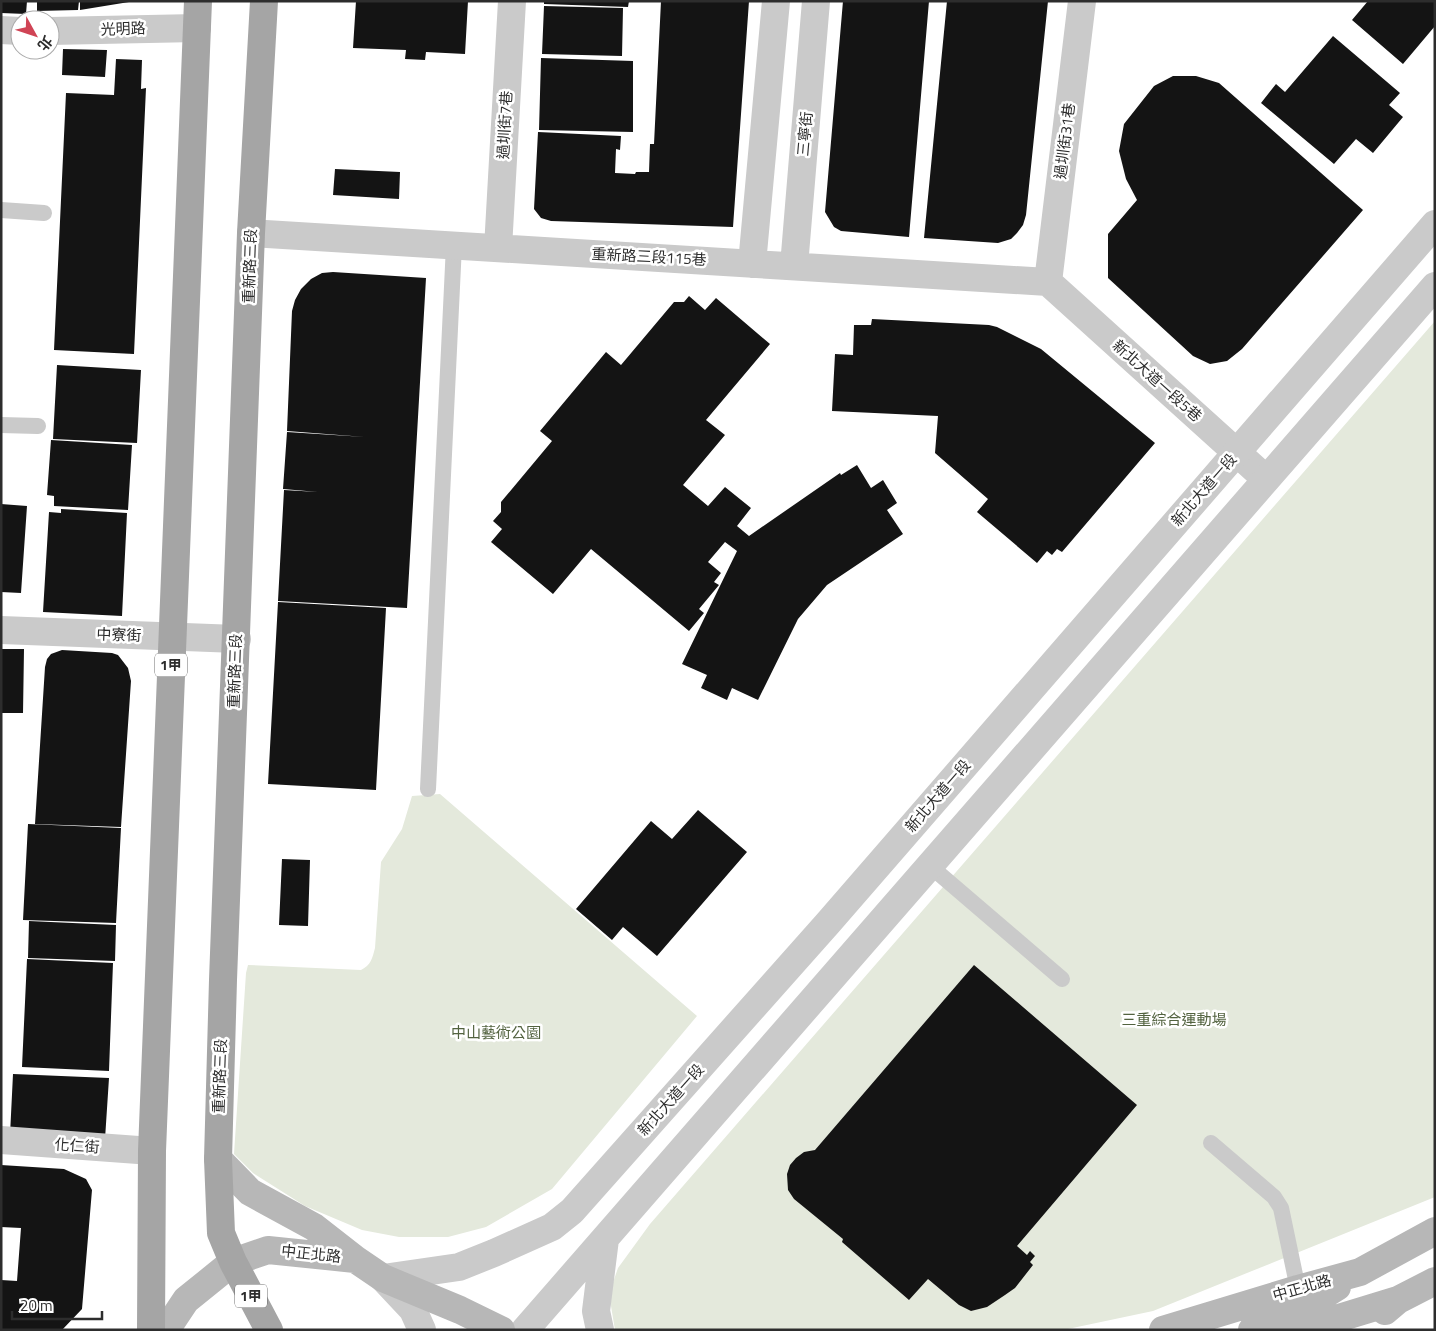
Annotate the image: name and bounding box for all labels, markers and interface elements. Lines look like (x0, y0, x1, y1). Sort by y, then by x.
north arrow (10, 10, 60, 60)
street label: 光明路 (100, 16, 146, 41)
text: 北 (33, 32, 58, 56)
street label: 過圳街7巷 (491, 90, 518, 160)
street label: 過圳街31巷 (1048, 101, 1081, 180)
street label: 三寧街 (791, 111, 818, 157)
street label: 重新路三段 (237, 228, 262, 304)
street label: 重新路三段115巷 (591, 242, 707, 271)
street label: 新北大道一段5巷 (1108, 334, 1207, 427)
street label: 新北大道一段 (1165, 448, 1242, 531)
street label: 中寮街 (96, 622, 142, 647)
street label: 重新路三段 (222, 633, 247, 709)
road number: 1甲 (155, 654, 187, 676)
street label: 新北大道一段 (899, 754, 976, 837)
park label: 三重綜合運動場 (1121, 1008, 1227, 1031)
park label: 中山藝術公園 (451, 1021, 541, 1044)
street label: 重新路三段 (207, 1038, 232, 1114)
street label: 新北大道一段 (632, 1059, 709, 1141)
street label: 化仁街 (54, 1132, 100, 1159)
street label: 中正北路 (280, 1239, 342, 1268)
street label: 中正北路 (1270, 1268, 1334, 1307)
road number: 1甲 (235, 1284, 267, 1308)
scale bar (12, 1288, 102, 1320)
text: 20 m (20, 1294, 53, 1317)

